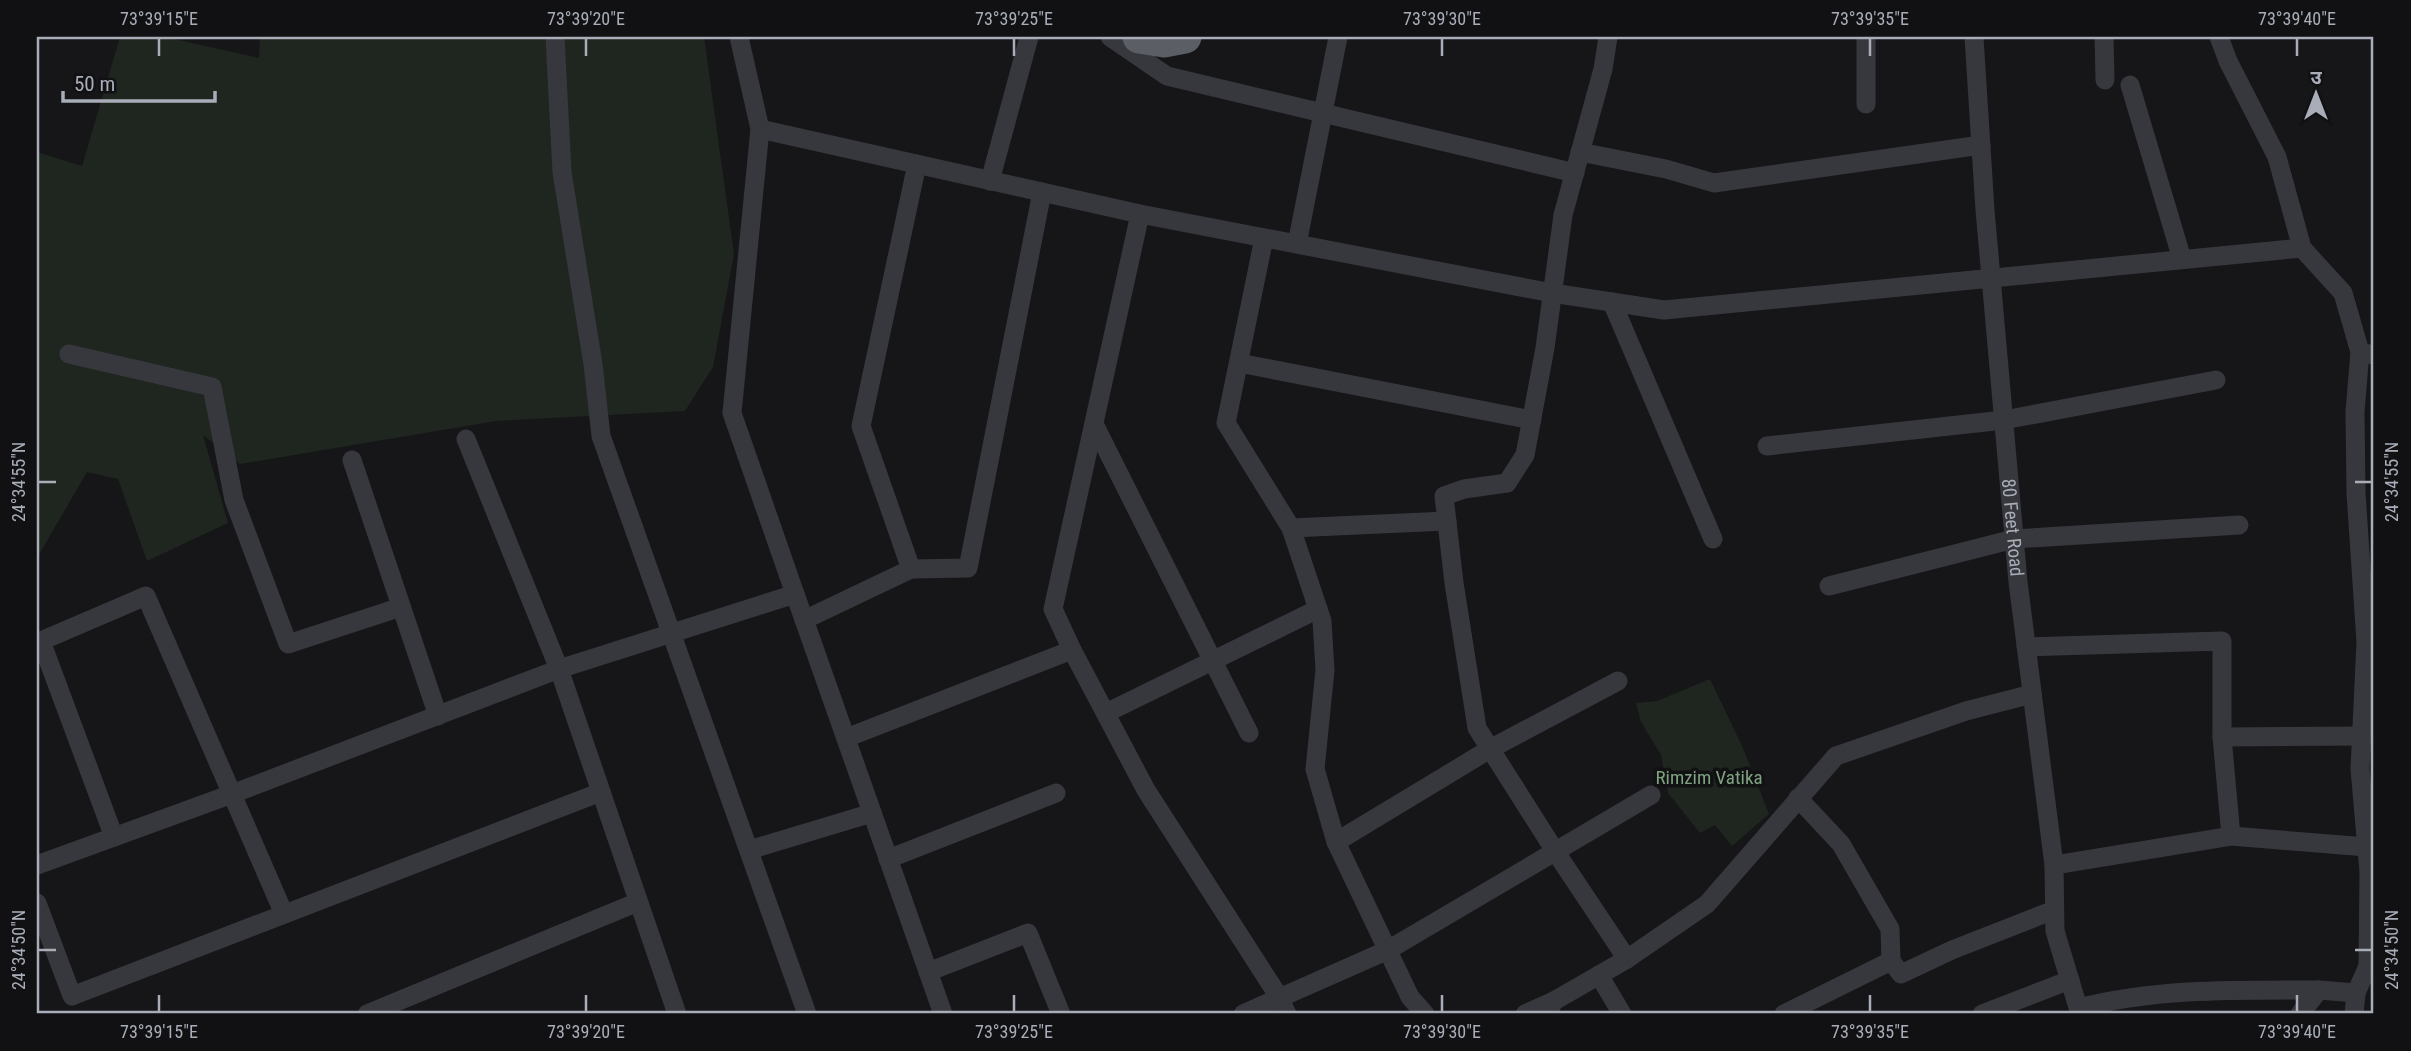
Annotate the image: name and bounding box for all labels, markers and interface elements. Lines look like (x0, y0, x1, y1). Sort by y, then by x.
text: 73°39'15"E (120, 8, 198, 29)
text: 73°39'20"E (547, 8, 625, 29)
text: 73°39'25"E (975, 8, 1053, 29)
text: 73°39'30"E (1403, 8, 1481, 29)
text: 73°39'35"E (1831, 8, 1909, 29)
text: 73°39'40"E (2258, 8, 2336, 29)
scale bar (63, 60, 215, 104)
north arrow (2282, 60, 2352, 130)
text: उ (2310, 66, 2322, 89)
text: 50 m (74, 72, 115, 96)
text: 24°34'55"N (8, 442, 29, 522)
text: 24°34'55"N (2381, 442, 2402, 522)
street label: 80 Feet Road (1997, 478, 2029, 577)
park label: Rimzim Vatika (1655, 766, 1763, 789)
text: 24°34'50"N (8, 910, 29, 990)
text: 24°34'50"N (2381, 910, 2402, 990)
text: 73°39'15"E (120, 1021, 198, 1042)
text: 73°39'20"E (547, 1021, 625, 1042)
text: 73°39'25"E (975, 1021, 1053, 1042)
text: 73°39'30"E (1403, 1021, 1481, 1042)
text: 73°39'35"E (1831, 1021, 1909, 1042)
text: 73°39'40"E (2258, 1021, 2336, 1042)

